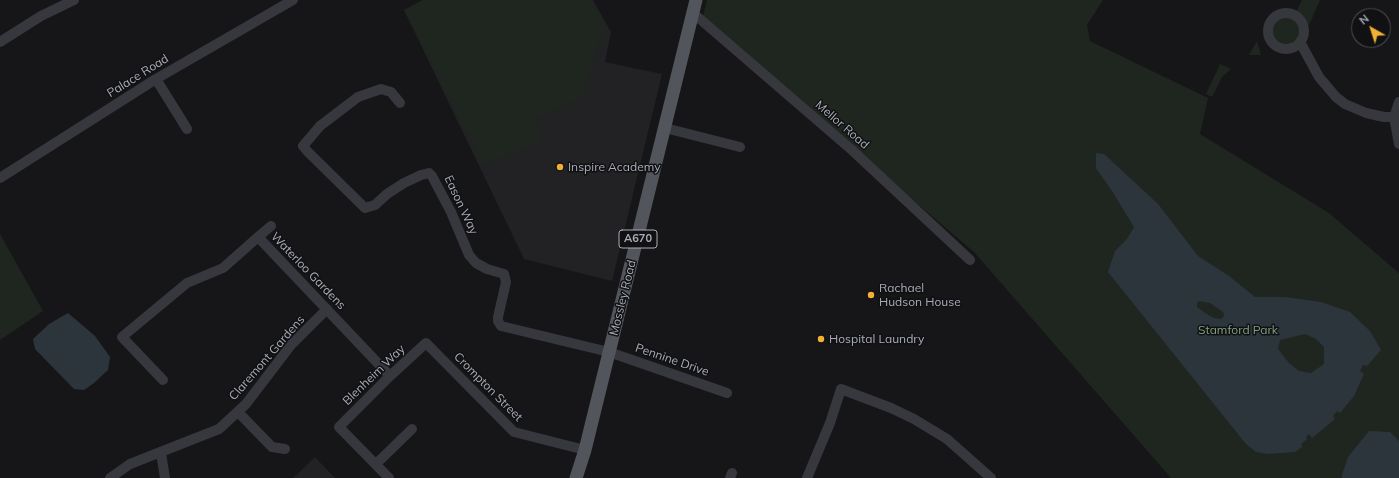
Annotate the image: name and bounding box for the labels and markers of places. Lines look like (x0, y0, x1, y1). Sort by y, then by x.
place label: Inspire Academy (568, 160, 661, 174)
marker: Inspire Academy (555, 162, 565, 172)
place label: Rachael Hudson House (879, 281, 961, 309)
marker: Rachael Hudson House (866, 290, 876, 300)
place label: Hospital Laundry (829, 332, 924, 346)
marker: Hospital Laundry (816, 334, 826, 344)

